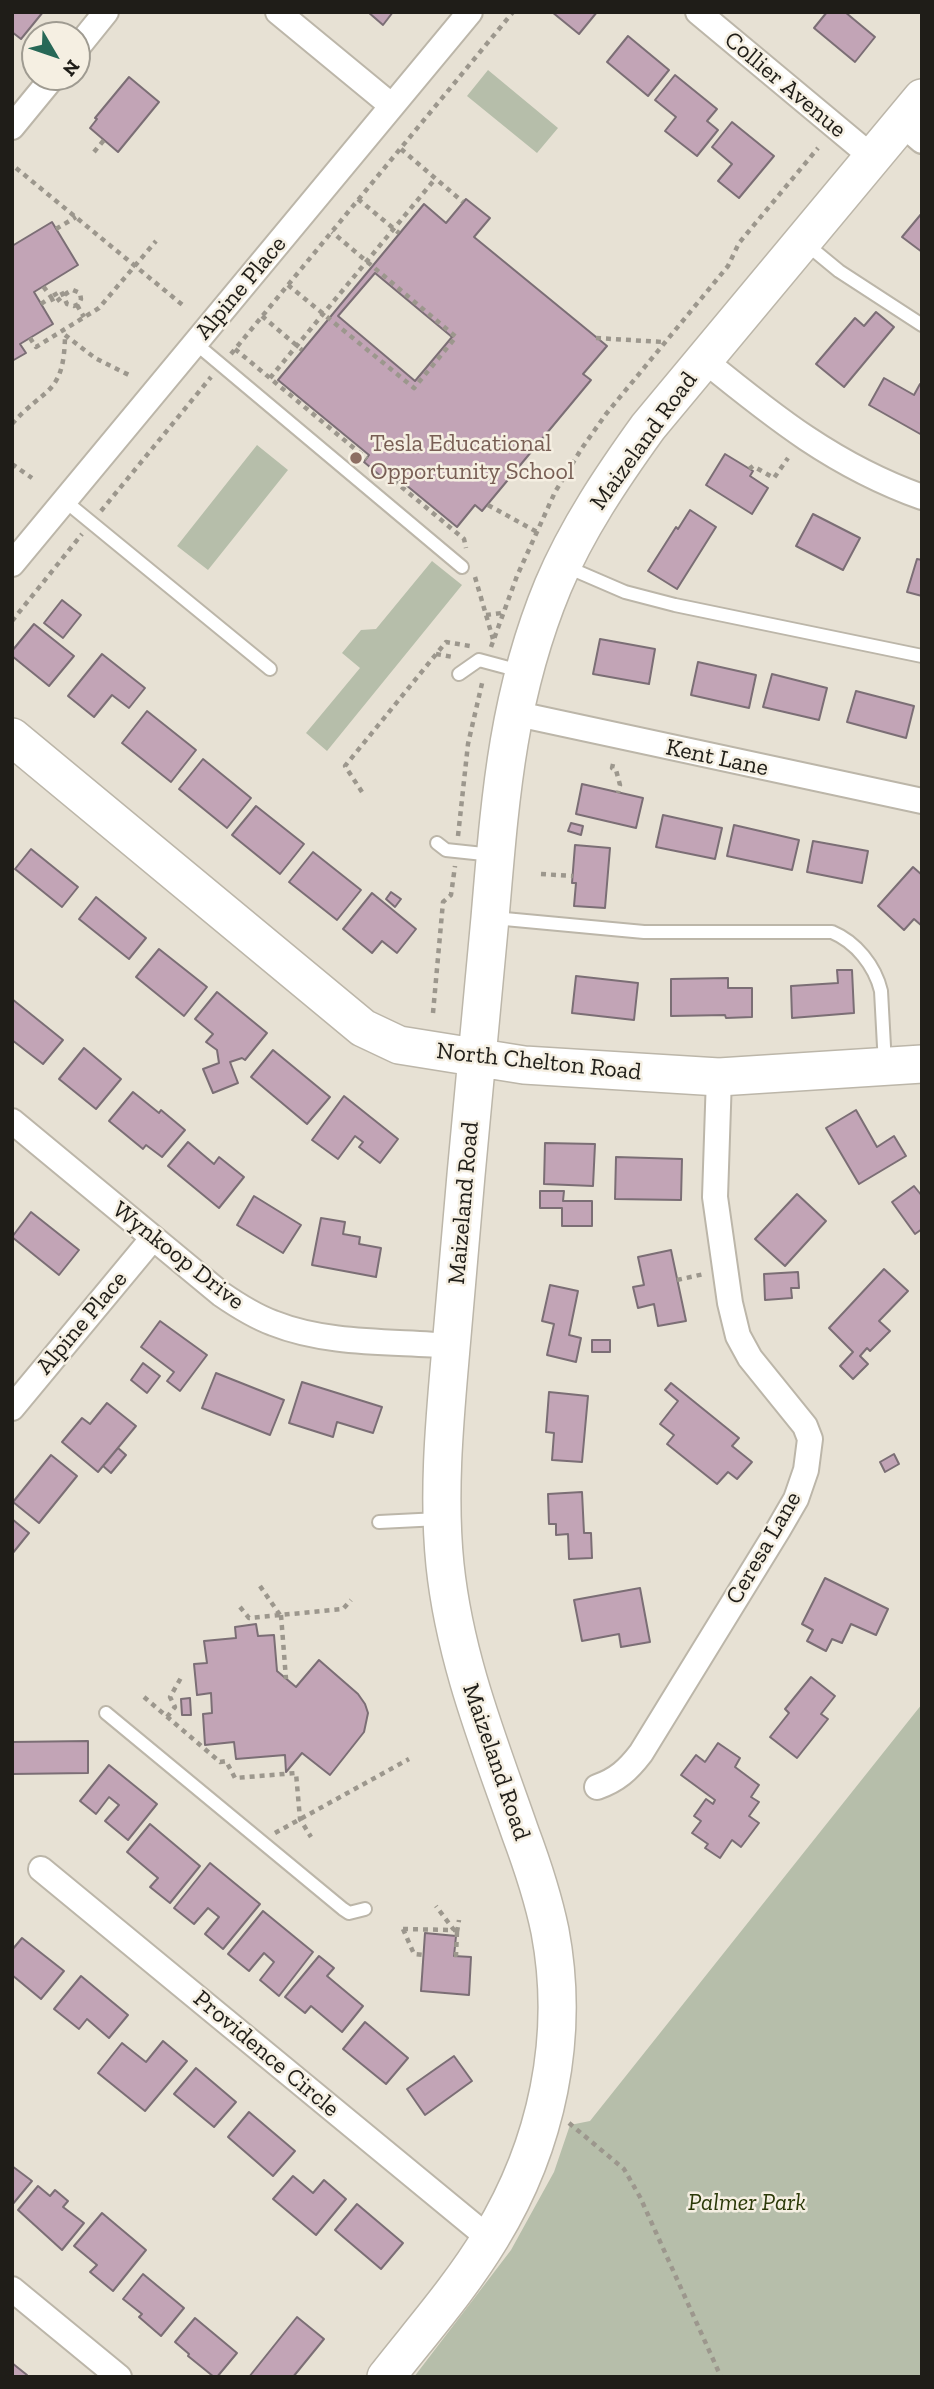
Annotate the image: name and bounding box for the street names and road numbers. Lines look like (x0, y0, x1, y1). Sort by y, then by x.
street label: Collier Avenue (718, 26, 852, 144)
street label: Alpine Place (189, 230, 293, 346)
street label: Maizeland Road (584, 366, 704, 516)
street label: Kent Lane (663, 733, 771, 783)
street label: North Chelton Road (435, 1037, 643, 1087)
street label: Maizeland Road (443, 1120, 485, 1286)
street label: Wynkoop Drive (106, 1196, 250, 1316)
street label: Alpine Place (30, 1265, 134, 1381)
street label: Ceresa Lane (720, 1487, 808, 1609)
street label: Maizeland Road (456, 1680, 536, 1844)
street label: Providence Circle (187, 1985, 345, 2123)

